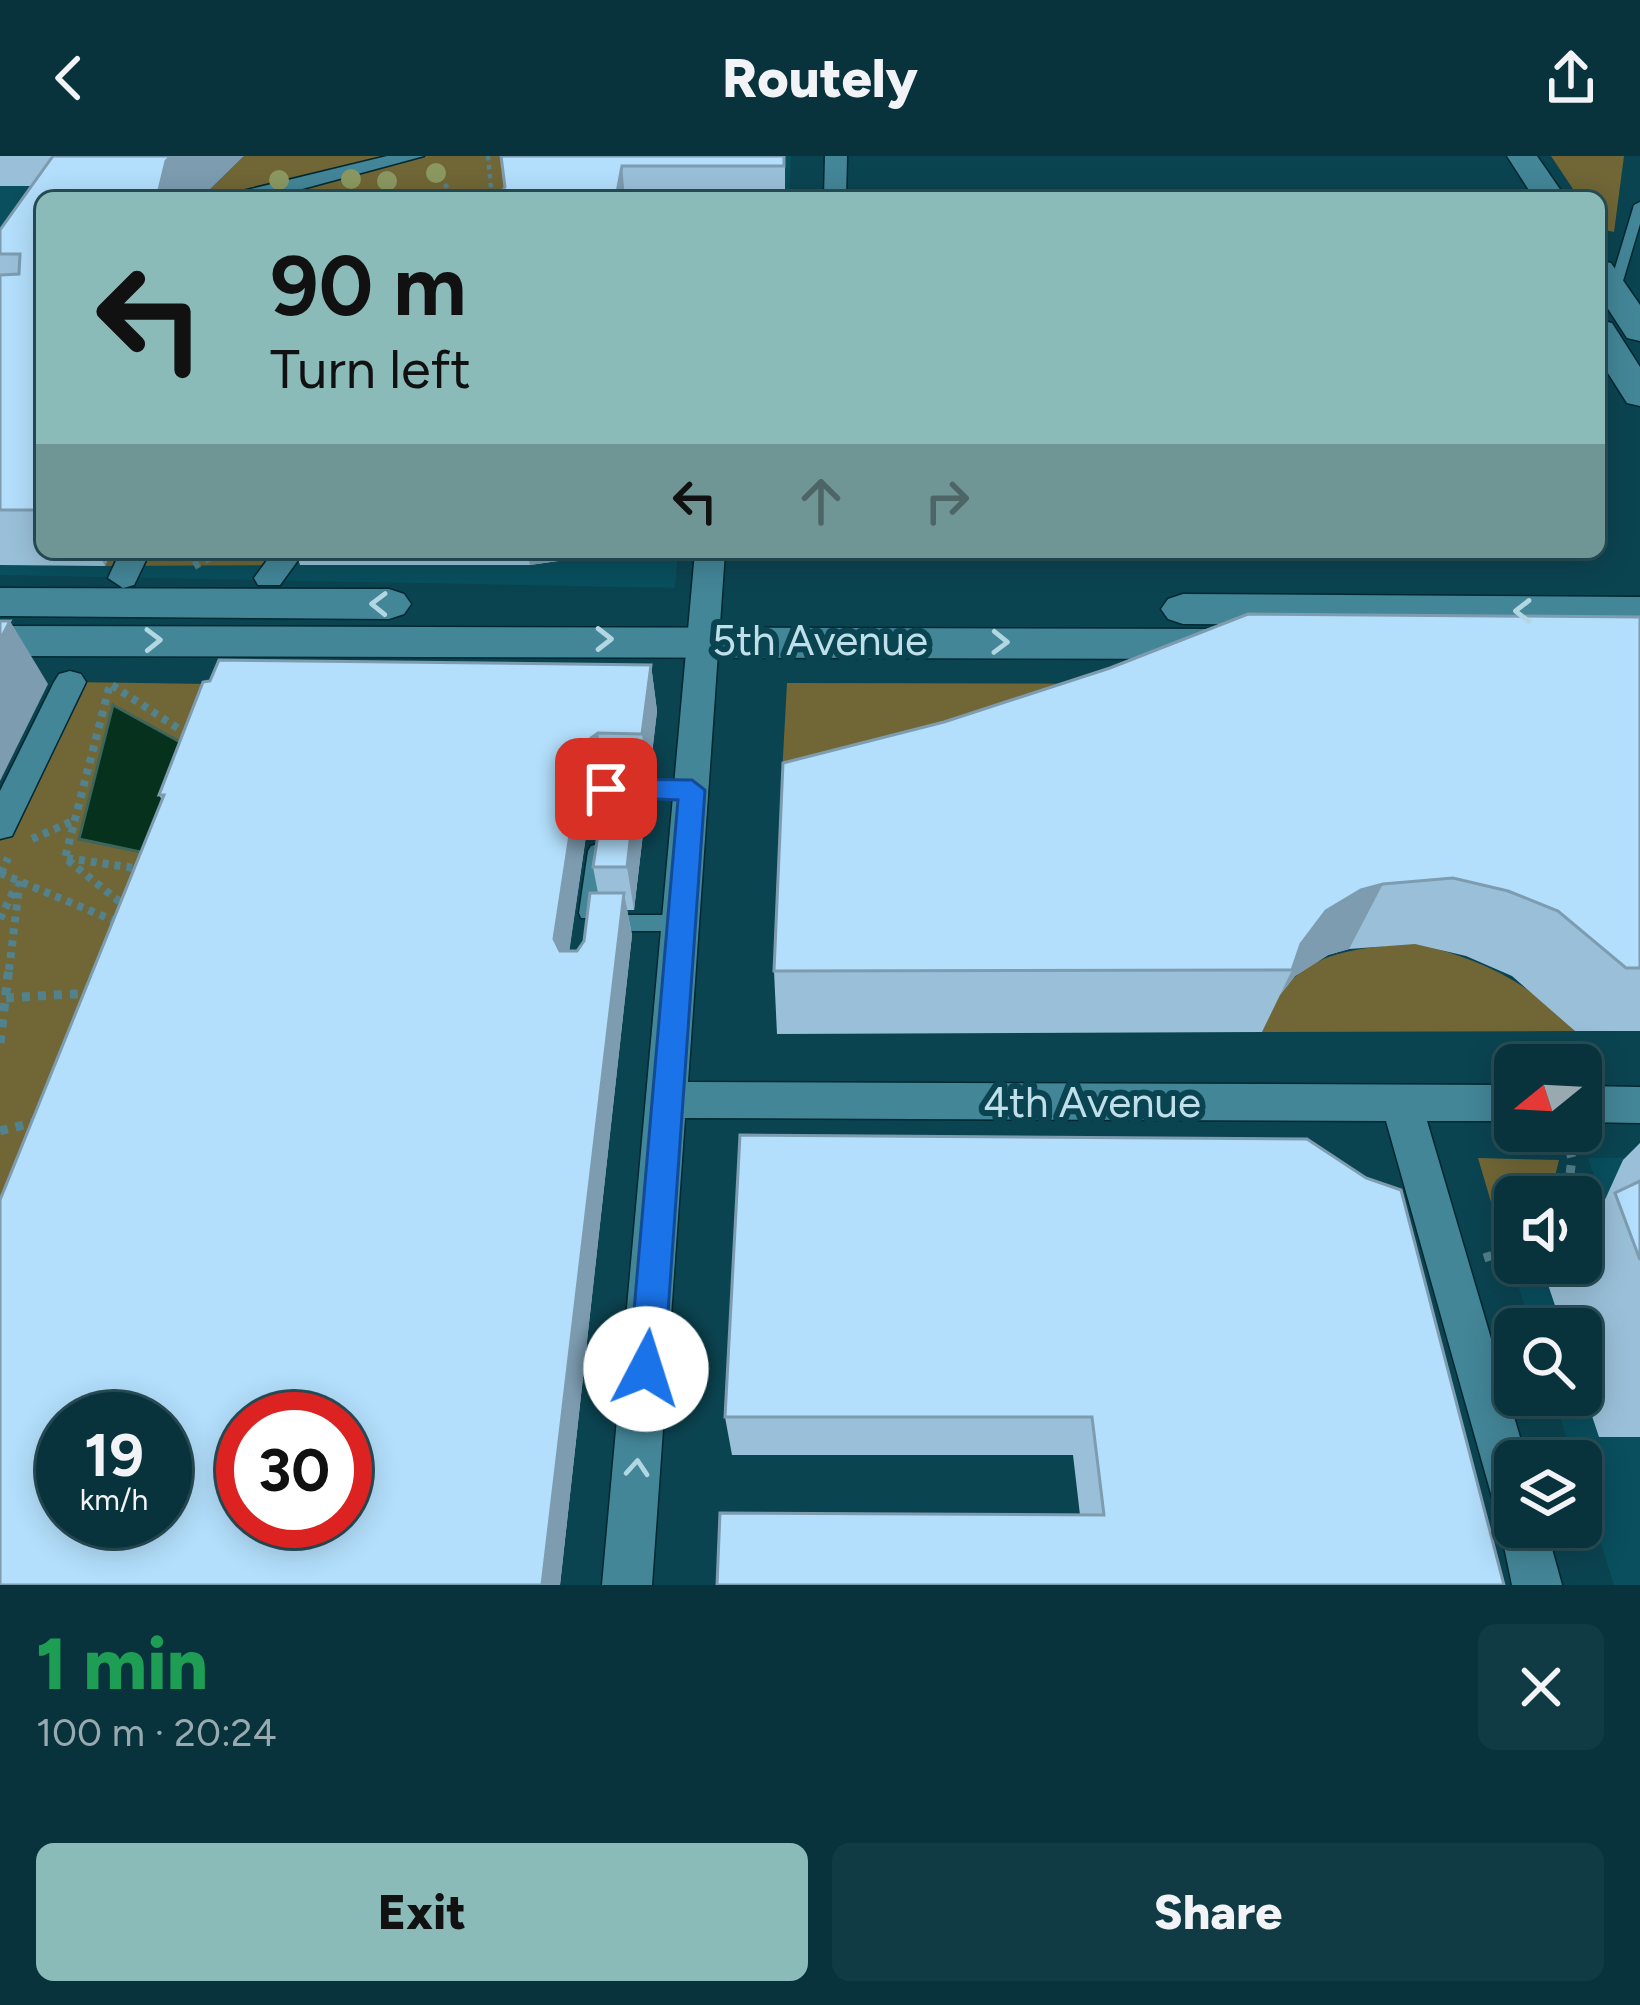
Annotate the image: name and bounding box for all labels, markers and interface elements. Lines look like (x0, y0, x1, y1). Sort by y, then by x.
icon: back (36, 45, 102, 111)
icon: share (1538, 45, 1604, 111)
text: Routely (722, 46, 918, 111)
text: 90 m (270, 235, 466, 336)
icon: left (72, 240, 228, 396)
text: Turn left (270, 337, 471, 402)
icon: left (662, 468, 728, 534)
icon: ahead (788, 468, 854, 534)
icon: right (914, 468, 980, 534)
one-way arrow (369, 591, 388, 617)
one-way arrow (1513, 598, 1531, 624)
street label: 5th Avenue (712, 615, 928, 666)
one-way arrow (595, 625, 614, 651)
one-way arrow (144, 627, 163, 653)
one-way arrow (992, 629, 1010, 655)
pin (555, 738, 657, 840)
icon: arrive (573, 756, 639, 822)
north arrow (1494, 1044, 1602, 1152)
map controls (1494, 1044, 1602, 1548)
street label: 4th Avenue (983, 1077, 1201, 1128)
button: sound (1494, 1176, 1602, 1284)
position arrow (583, 1306, 709, 1432)
button: search (1494, 1308, 1602, 1416)
speed limit sign: 30 (216, 1392, 372, 1548)
text: 19 (84, 1419, 144, 1491)
button: layers (1494, 1440, 1602, 1548)
one-way arrow (624, 1459, 650, 1478)
text: km/h (80, 1481, 148, 1518)
text: 1 min (36, 1621, 208, 1707)
button: close (1478, 1624, 1604, 1750)
text: 100 m · 20:24 (36, 1709, 277, 1756)
button: Exit (36, 1843, 808, 1981)
button: Share (832, 1843, 1604, 1981)

